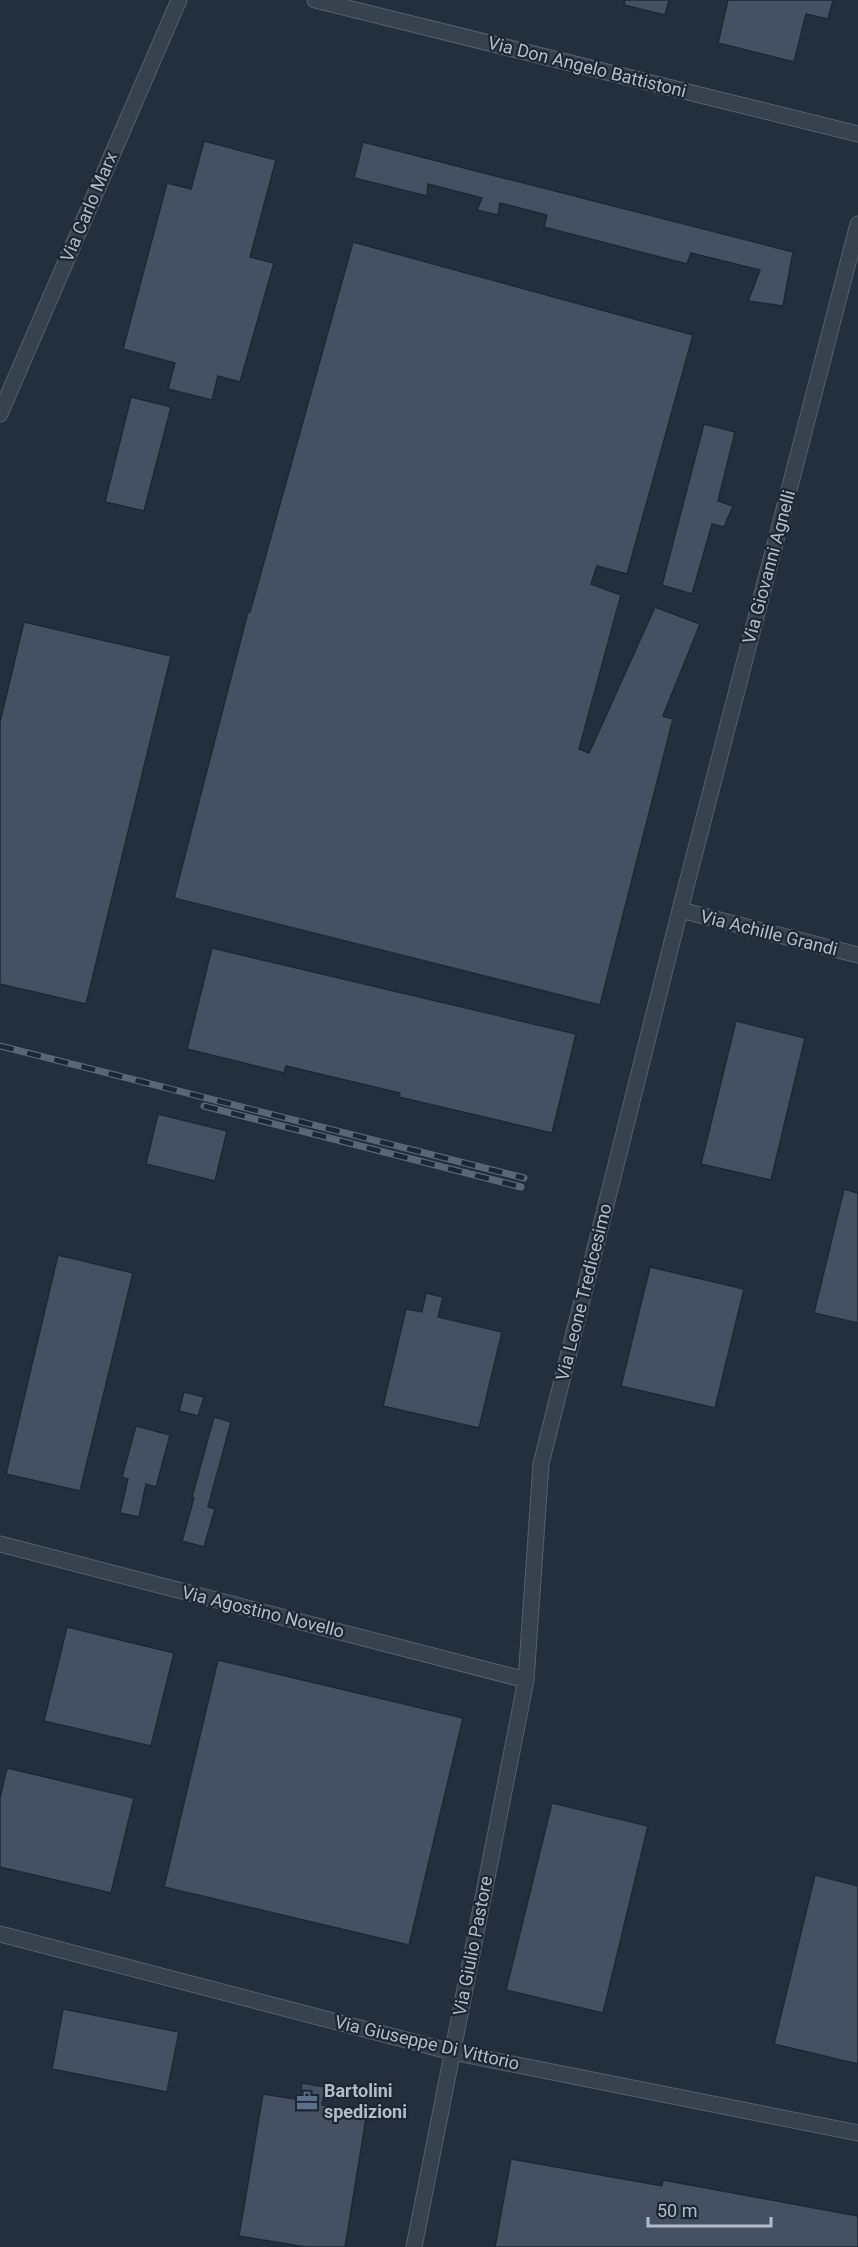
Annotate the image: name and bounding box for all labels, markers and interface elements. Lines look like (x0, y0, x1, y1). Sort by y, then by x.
street label: Via Don Angelo Battistoni (486, 32, 689, 101)
street label: Via Carlo Marx (56, 149, 121, 265)
street label: Via Giovanni Agnelli (738, 488, 799, 646)
street label: Via Achille Grandi (698, 905, 840, 960)
street label: Via Leone Tredicesimo (551, 1201, 616, 1383)
street label: Via Agostino Novello (180, 1581, 346, 1642)
street label: Via Giulio Pastore (449, 1874, 496, 2018)
street label: Via Giuseppe Di Vittorio (333, 2011, 521, 2074)
place label: Bartolini spedizioni (324, 2080, 407, 2122)
office icon: Bartolini spedizioni (295, 2089, 319, 2113)
scale bar (648, 2190, 771, 2228)
text: 50 m (657, 2200, 697, 2221)

